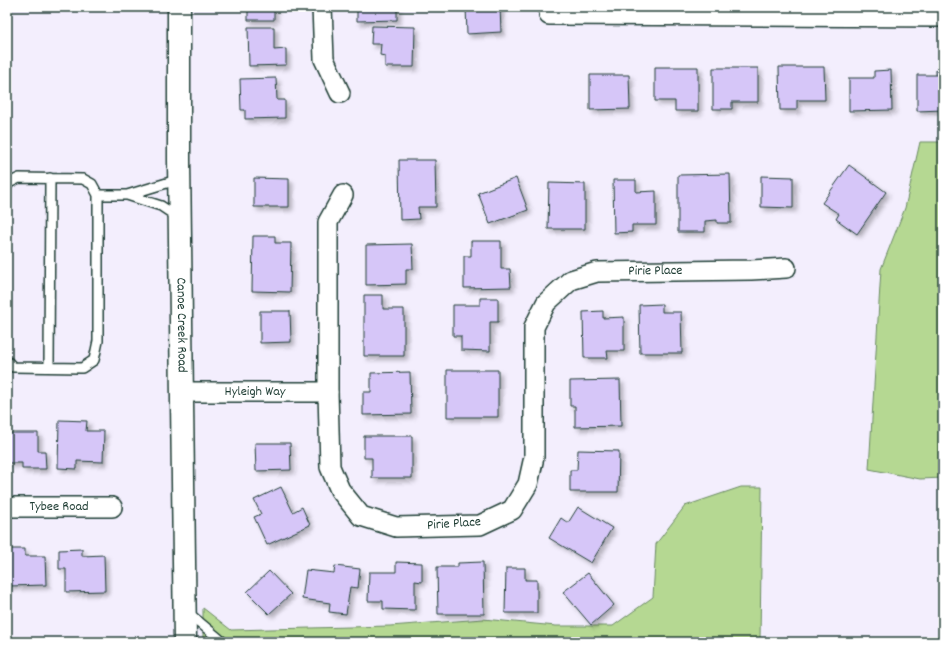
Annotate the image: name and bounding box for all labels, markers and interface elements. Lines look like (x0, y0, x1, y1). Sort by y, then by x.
street label: Pirie Place (628, 261, 683, 282)
street label: Canoe Creek Road (170, 277, 192, 373)
street label: Hyleigh Way (225, 382, 286, 402)
street label: Tybee Road (29, 497, 89, 517)
street label: Pirie Place (426, 512, 482, 536)

